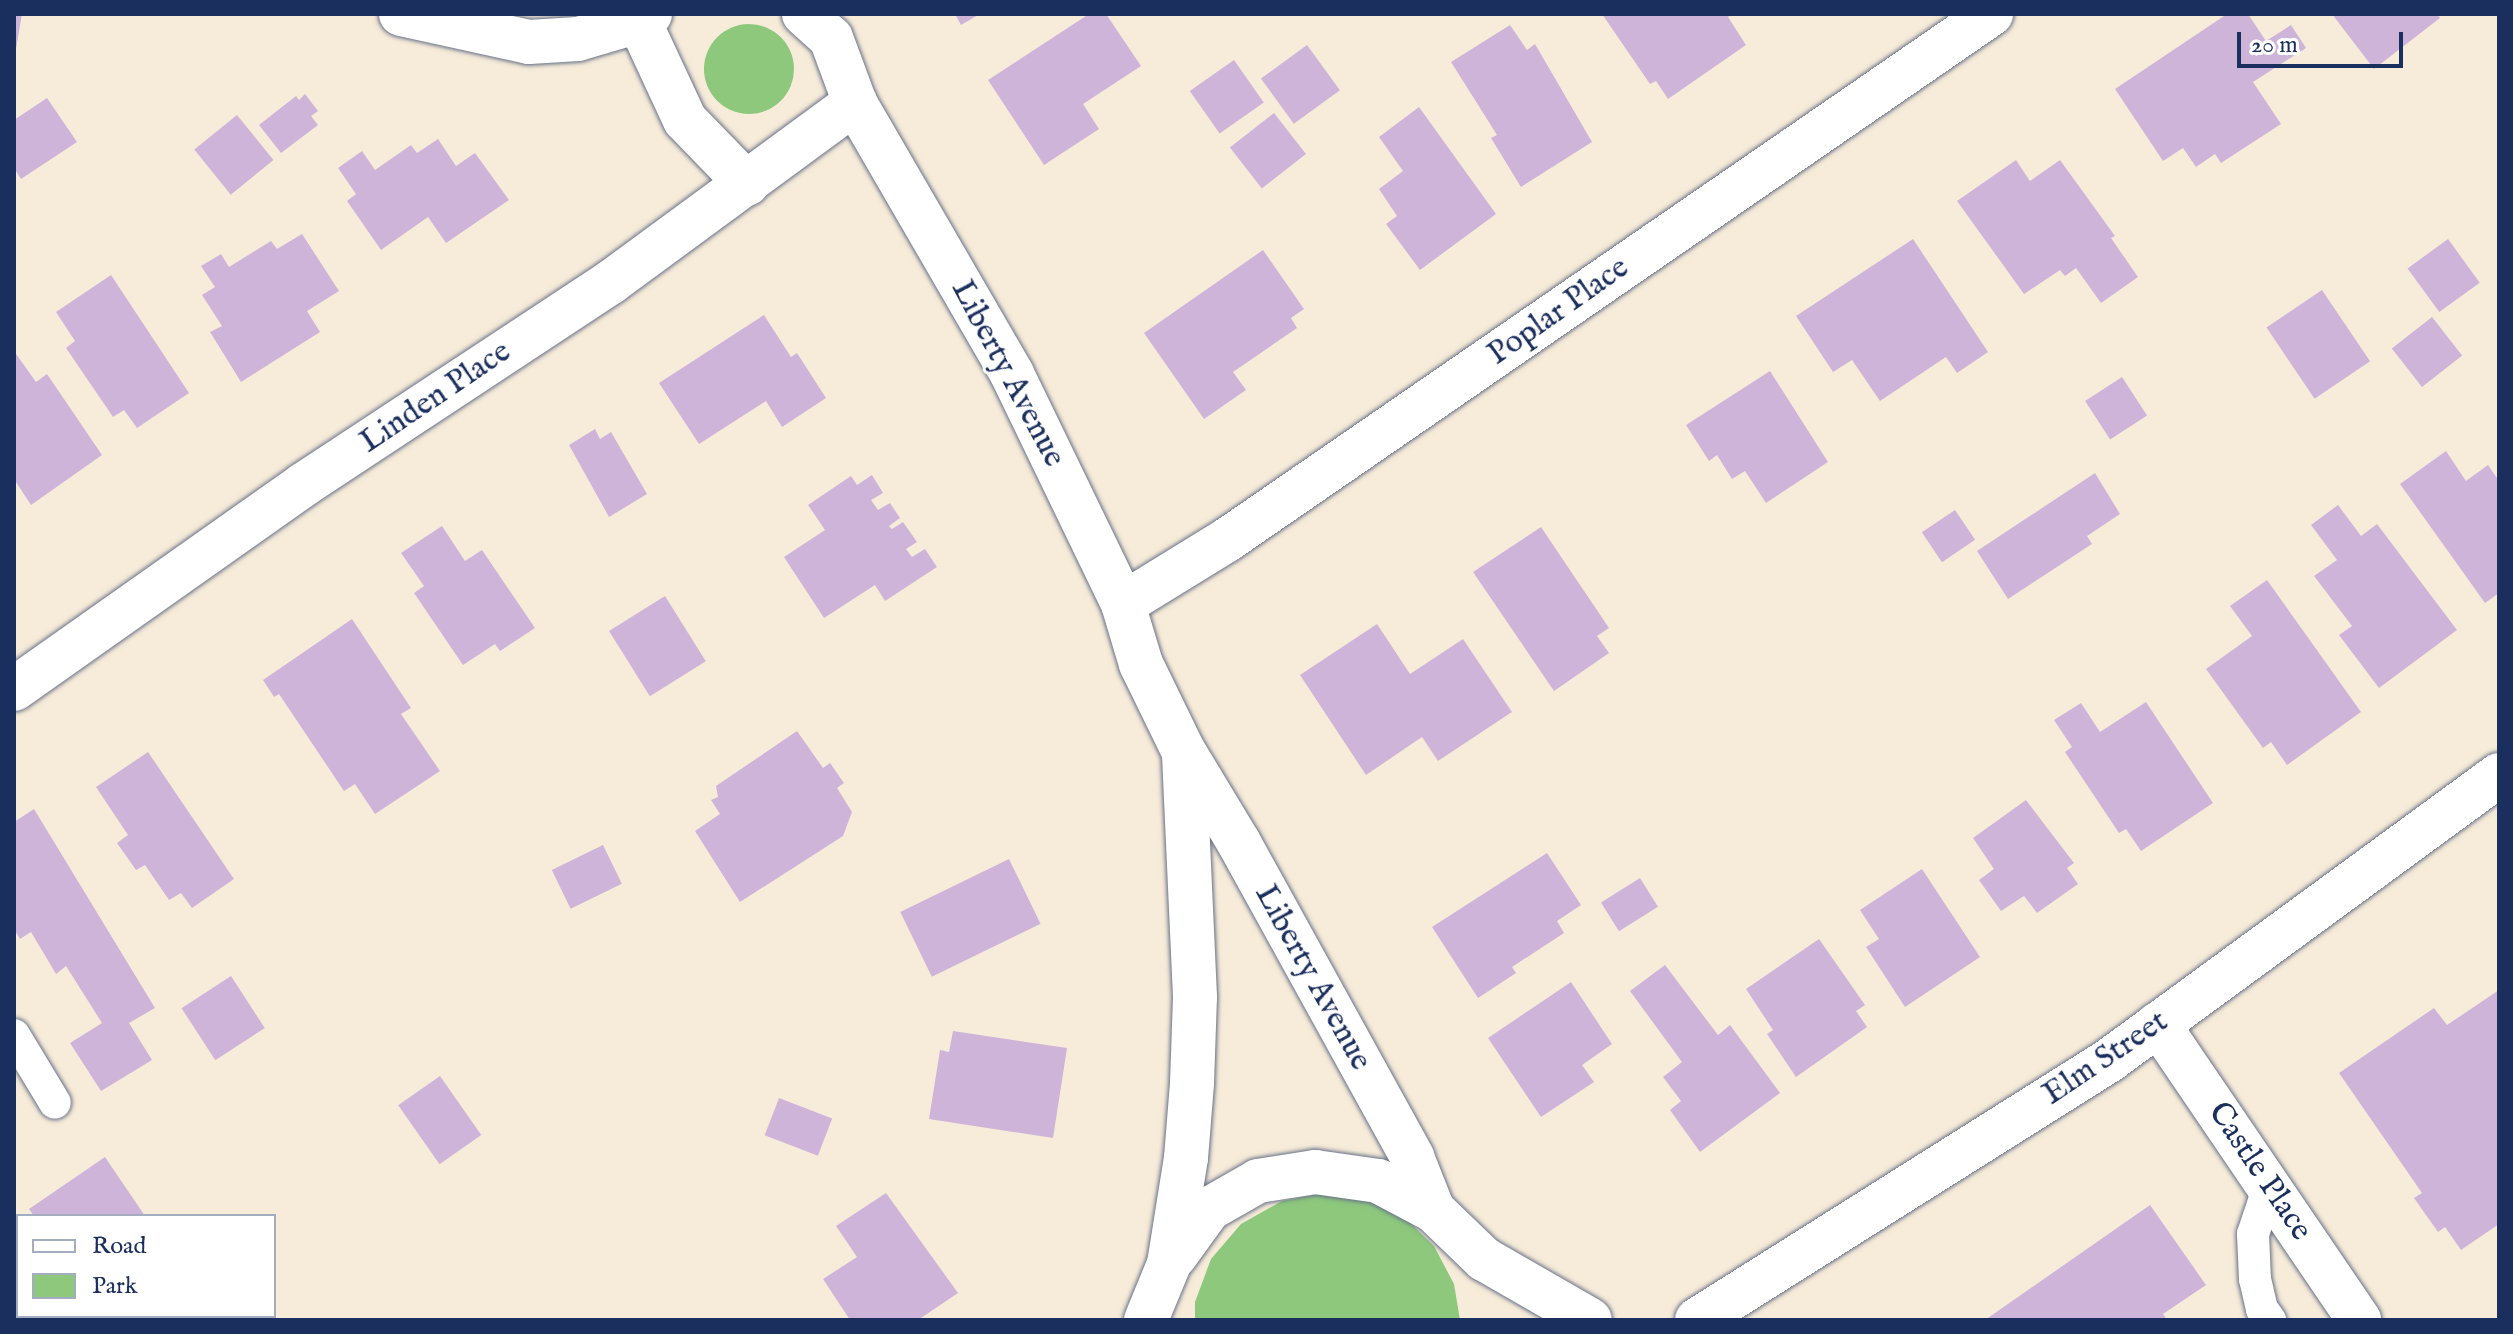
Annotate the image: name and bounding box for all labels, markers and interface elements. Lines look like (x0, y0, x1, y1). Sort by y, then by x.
scale bar (2241, 16, 2407, 66)
text: 20 m (2251, 30, 2298, 61)
street label: Poplar Place (1481, 249, 1637, 375)
street label: Liberty Avenue (942, 274, 1072, 474)
street label: Linden Place (353, 334, 519, 462)
street label: Liberty Avenue (1245, 879, 1379, 1077)
street label: Elm Street (2036, 1003, 2176, 1115)
street label: Castle Place (2199, 1095, 2319, 1249)
legend (16, 1214, 276, 1318)
text: Road (92, 1231, 146, 1262)
text: Park (92, 1271, 138, 1302)

